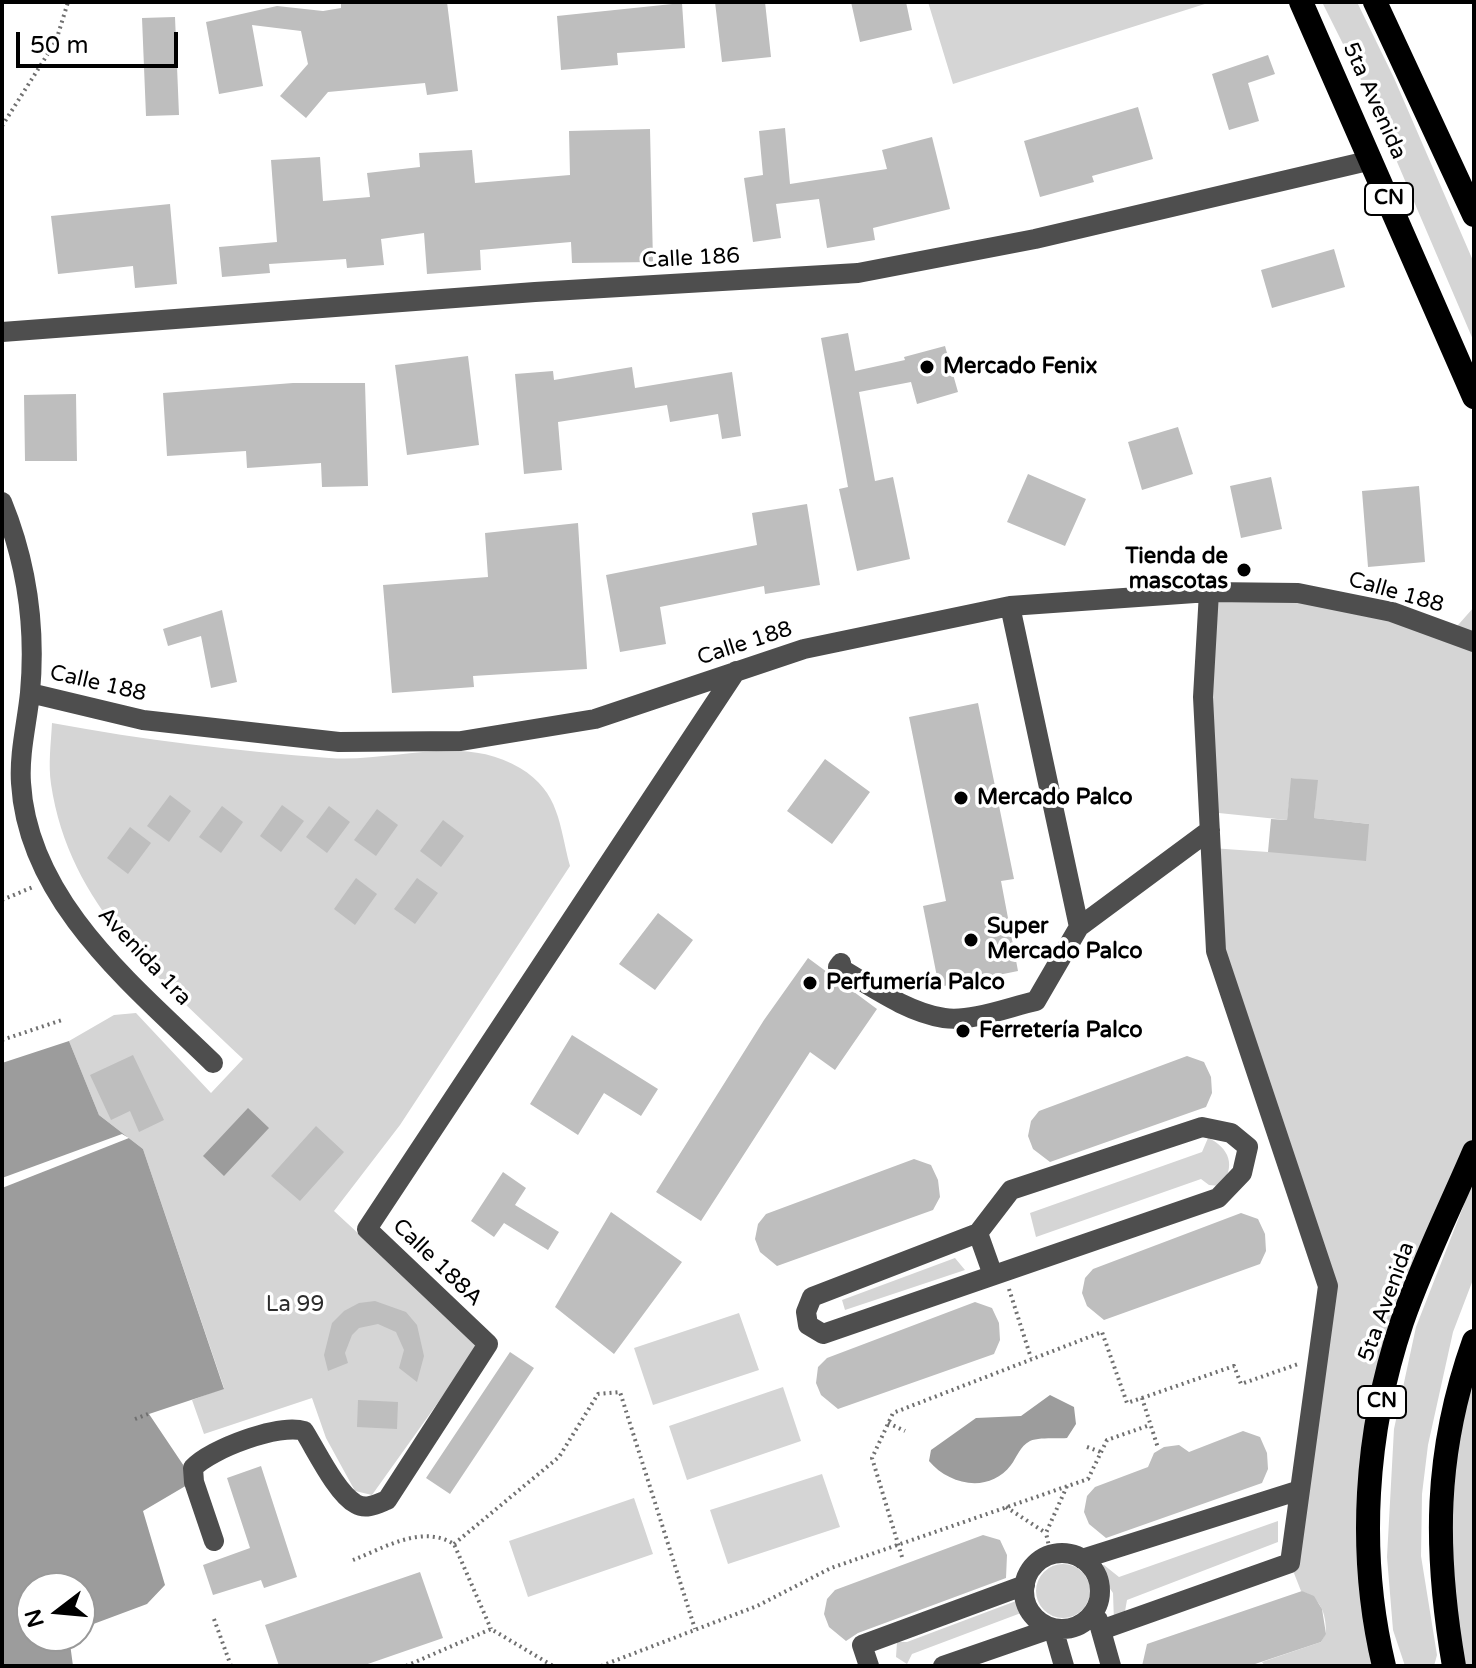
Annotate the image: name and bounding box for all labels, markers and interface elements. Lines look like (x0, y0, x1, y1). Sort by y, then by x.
scale bar (20, 16, 182, 66)
text: 50 m (30, 31, 88, 60)
street label: 5ta Avenida (1337, 39, 1411, 163)
road number: CN (1365, 183, 1413, 215)
street label: Calle 186 (641, 243, 741, 275)
place label: Mercado Fenix (943, 354, 1097, 380)
marker: Mercado Fenix (918, 358, 936, 376)
place label: Tienda de mascotas (1125, 544, 1228, 596)
marker: Tienda de mascotas (1235, 561, 1253, 579)
street label: Calle 188 (1345, 567, 1447, 619)
street label: Calle 188 (694, 616, 796, 672)
street label: Calle 188 (47, 660, 149, 708)
place label: Mercado Palco (977, 785, 1133, 811)
marker: Mercado Palco (952, 789, 970, 807)
street label: Avenida 1ra (92, 902, 196, 1012)
place label: Super Mercado Palco (987, 914, 1143, 966)
marker: Super Mercado Palco (962, 931, 980, 949)
place label: Perfumería Palco (826, 970, 1005, 996)
marker: Perfumería Palco (801, 974, 819, 992)
place label: Ferretería Palco (979, 1018, 1143, 1044)
marker: Ferretería Palco (954, 1022, 972, 1040)
street label: Calle 188A (387, 1214, 487, 1312)
street label: 5ta Avenida (1353, 1239, 1421, 1365)
park label: La 99 (266, 1292, 324, 1318)
road number: CN (1358, 1386, 1406, 1418)
north arrow (16, 1572, 96, 1652)
text: N (20, 1606, 50, 1630)

